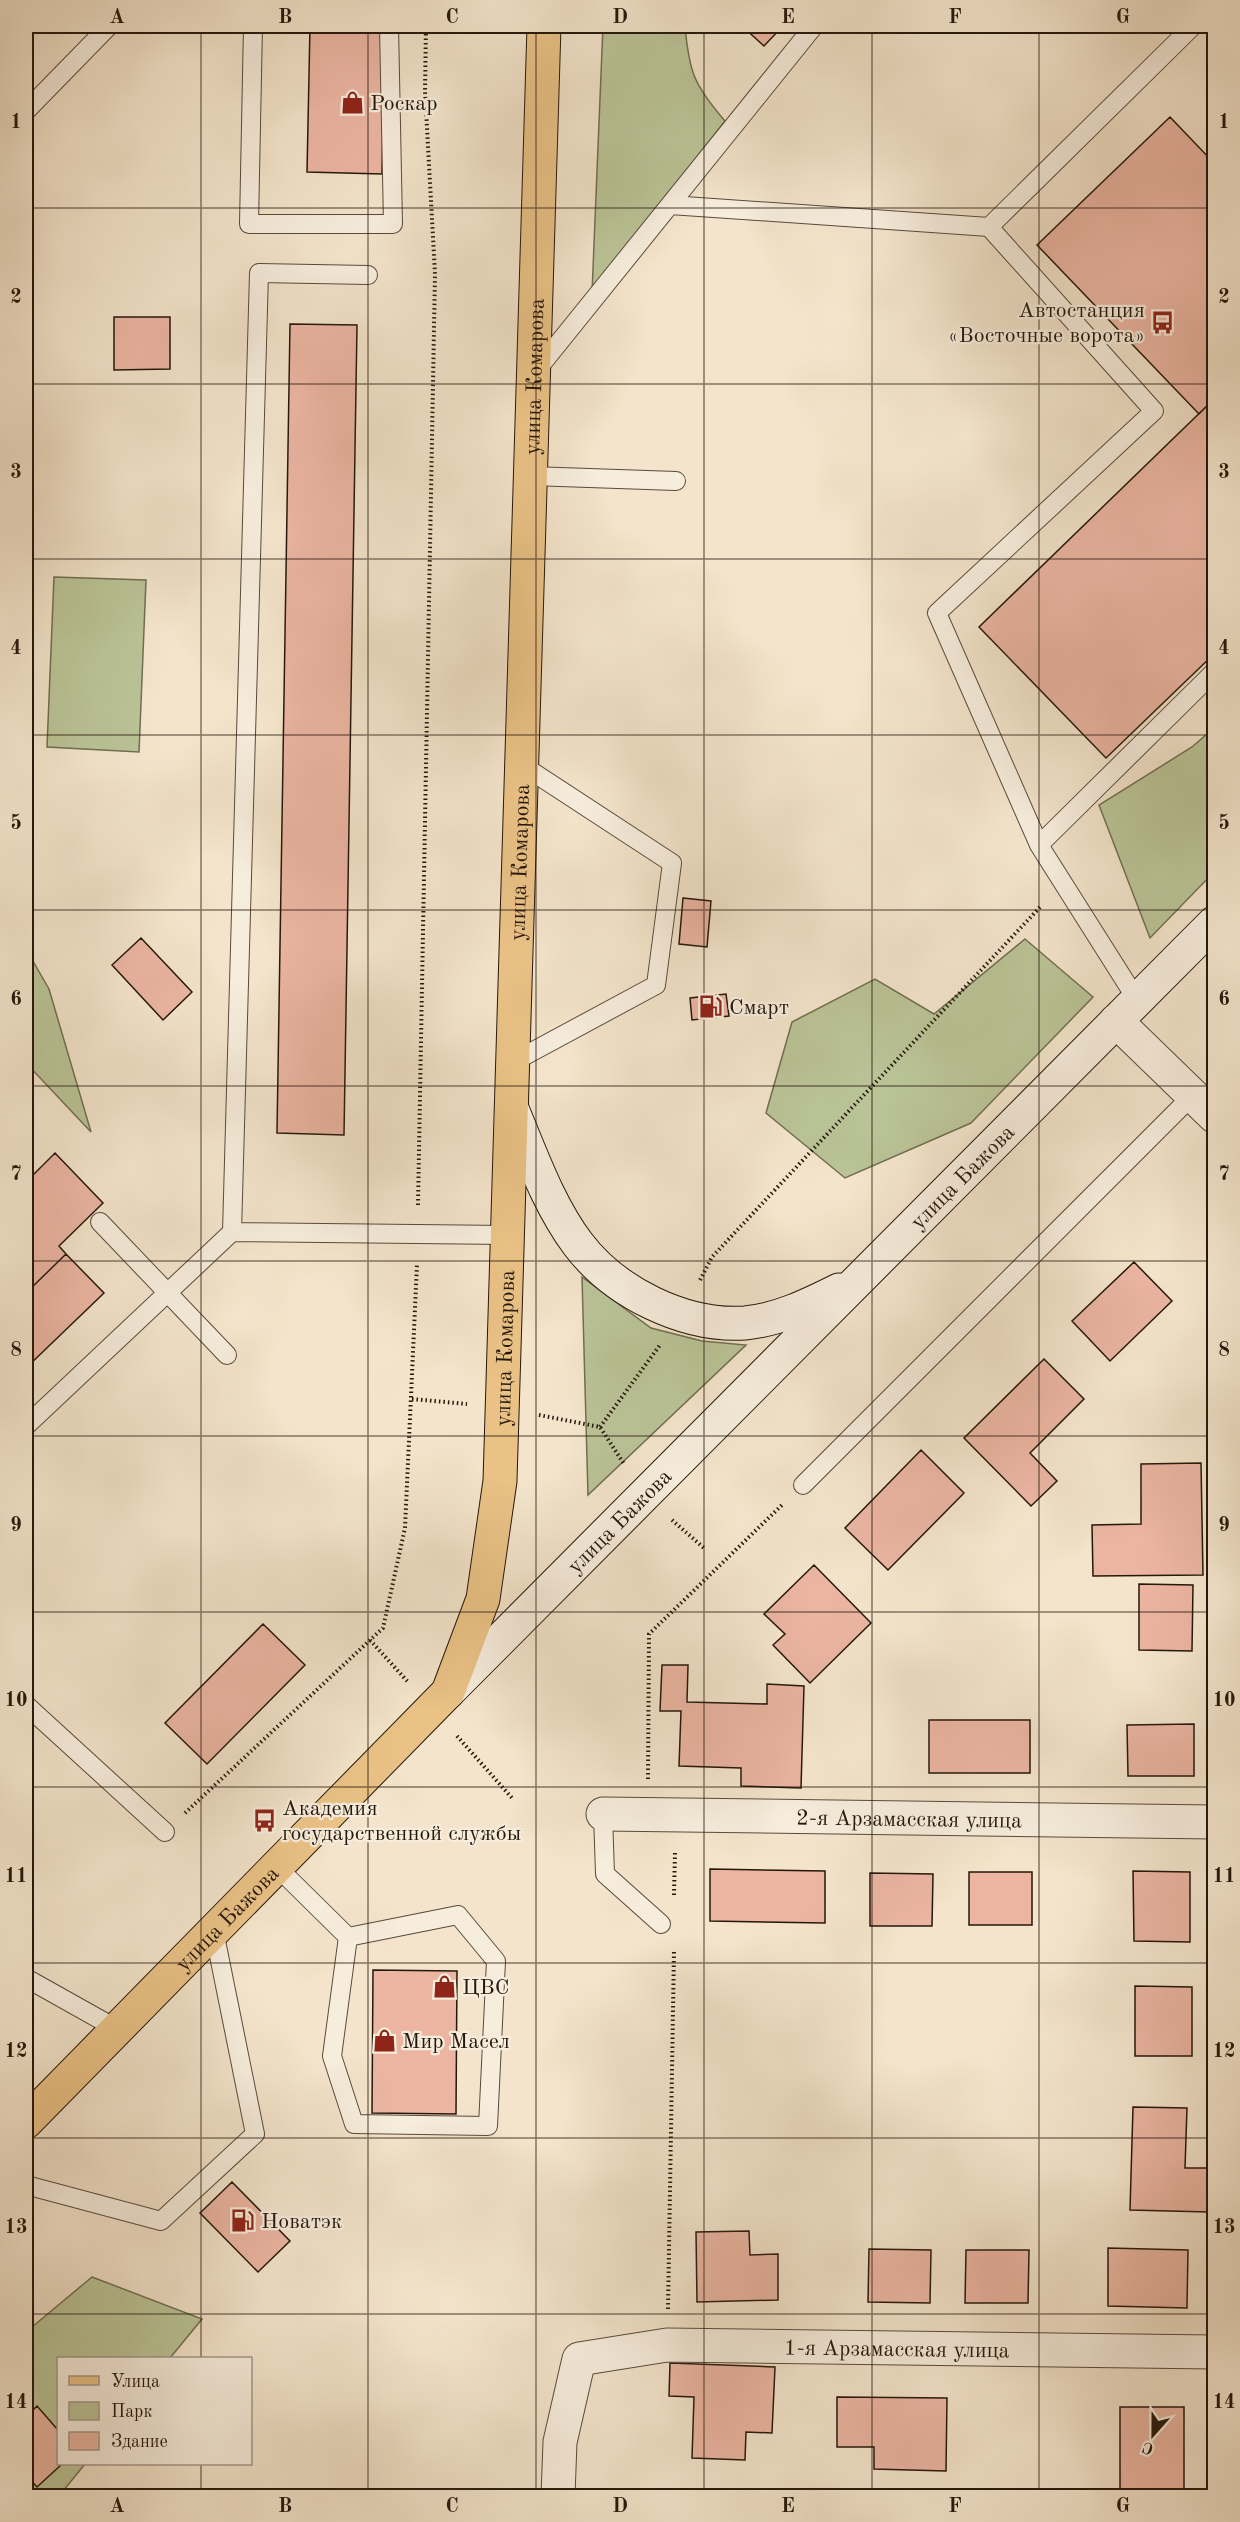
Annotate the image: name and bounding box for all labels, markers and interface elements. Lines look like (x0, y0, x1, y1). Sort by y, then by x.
text: A (109, 8, 125, 28)
text: B (278, 8, 292, 28)
text: C (445, 8, 459, 28)
text: D (612, 8, 628, 28)
text: E (781, 8, 795, 28)
text: F (948, 8, 962, 28)
text: G (1116, 8, 1130, 28)
shop icon: Роскар (339, 89, 365, 115)
place label: Роскар (370, 93, 438, 115)
text: 1 (10, 113, 22, 133)
text: 1 (1218, 113, 1230, 133)
text: 2 (10, 288, 22, 308)
text: 2 (1218, 288, 1230, 308)
street label: улица Комарова (522, 298, 549, 455)
place label: Автостанция «Восточные ворота» (948, 300, 1145, 347)
bus stop icon: Автостанция «Восточные ворота» (1150, 309, 1176, 335)
text: 3 (10, 463, 22, 483)
text: 3 (1218, 463, 1230, 483)
text: 4 (10, 639, 22, 659)
text: 4 (1218, 639, 1230, 659)
street label: улица Комарова (507, 784, 534, 941)
text: 5 (10, 813, 22, 834)
text: 5 (1218, 813, 1230, 834)
text: 6 (10, 990, 22, 1010)
text: 6 (1218, 990, 1230, 1010)
fuel station icon: Смарт (698, 993, 724, 1019)
place label: Смарт (729, 997, 789, 1019)
street label: улица Бажова (907, 1121, 1019, 1234)
text: 7 (10, 1165, 22, 1185)
text: 7 (1218, 1165, 1230, 1185)
street label: улица Комарова (493, 1269, 519, 1427)
text: 8 (10, 1341, 22, 1361)
text: 8 (1218, 1341, 1230, 1361)
street label: улица Бажова (564, 1466, 676, 1578)
text: 9 (10, 1516, 22, 1536)
text: 9 (1218, 1516, 1230, 1536)
text: 10 (4, 1691, 28, 1711)
text: 10 (1212, 1691, 1236, 1711)
place label: Академия государственной службы (282, 1798, 521, 1845)
bus stop icon: Академия государственной службы (251, 1807, 277, 1833)
street label: 2-я Арзамасская улица (796, 1808, 1022, 1832)
street label: улица Бажова (172, 1863, 284, 1976)
text: 11 (4, 1867, 28, 1887)
text: 11 (1212, 1867, 1236, 1887)
shop icon: ЦВС (431, 1973, 457, 1999)
place label: ЦВС (462, 1977, 510, 1999)
shop icon: Мир Масел (371, 2027, 397, 2053)
place label: Мир Масел (402, 2031, 510, 2053)
text: 12 (4, 2042, 28, 2062)
text: 12 (1212, 2042, 1236, 2062)
fuel station icon: Новатэк (230, 2207, 256, 2233)
place label: Новатэк (261, 2211, 342, 2233)
text: 13 (4, 2218, 28, 2238)
text: 13 (1212, 2218, 1236, 2238)
street label: 1-я Арзамасская улица (784, 2337, 1010, 2362)
legend (57, 2357, 252, 2465)
text: Улица (111, 2373, 160, 2391)
text: 14 (4, 2393, 28, 2413)
text: 14 (1212, 2393, 1236, 2413)
text: Парк (111, 2403, 152, 2421)
north arrow (1123, 2405, 1183, 2465)
text: Здание (111, 2433, 168, 2451)
text: С (1141, 2438, 1156, 2456)
text: A (109, 2497, 125, 2517)
text: B (278, 2497, 292, 2517)
text: C (445, 2497, 459, 2517)
text: D (612, 2497, 628, 2517)
text: E (781, 2497, 795, 2517)
text: F (948, 2497, 962, 2517)
text: G (1116, 2497, 1130, 2517)

